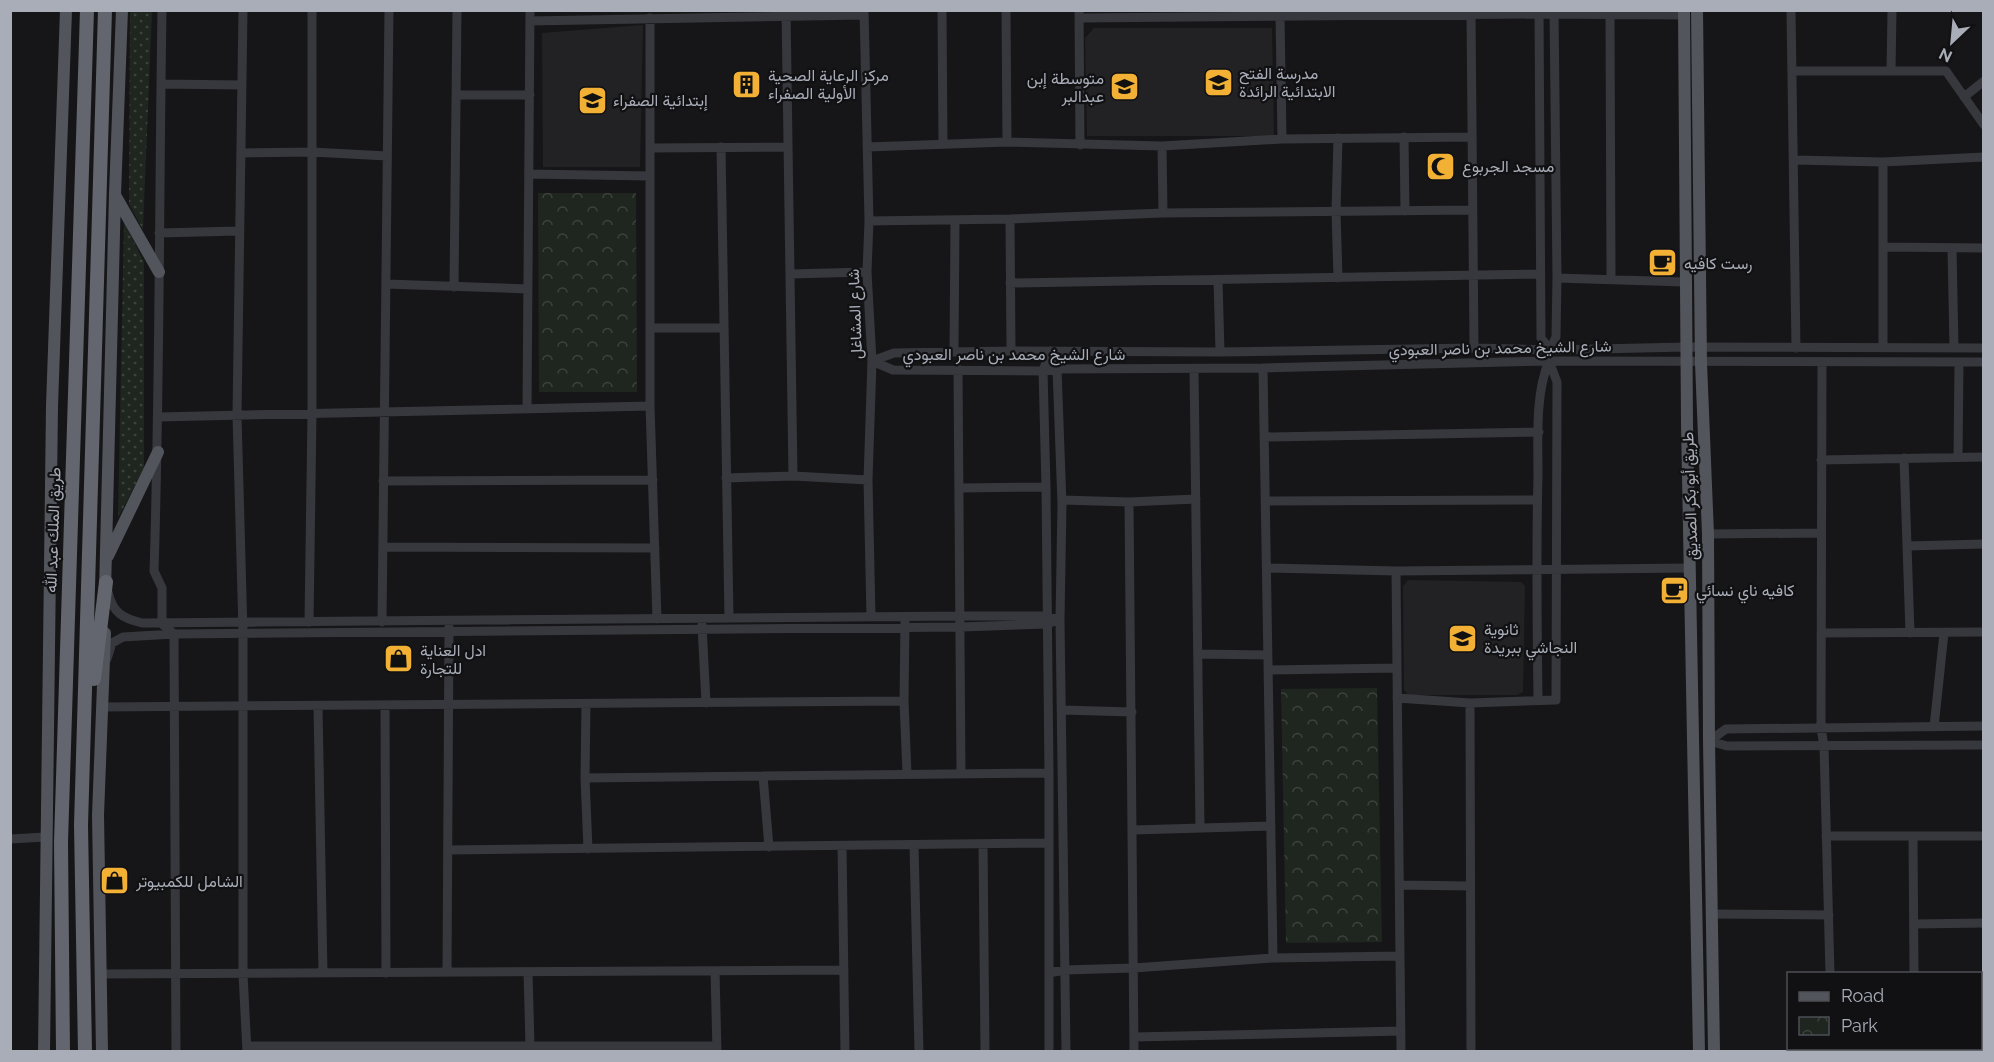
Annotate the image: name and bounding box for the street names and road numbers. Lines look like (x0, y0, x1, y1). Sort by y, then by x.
street label: شارع المشاغل (844, 268, 868, 360)
street label: شارع الشيخ محمد بن ناصر العبودي (1388, 337, 1612, 363)
street label: شارع الشيخ محمد بن ناصر العبودي (903, 345, 1125, 368)
street label: طريق أبو بكر الصديق (1678, 431, 1703, 561)
street label: طريق الملك عبد الله (41, 467, 66, 593)

